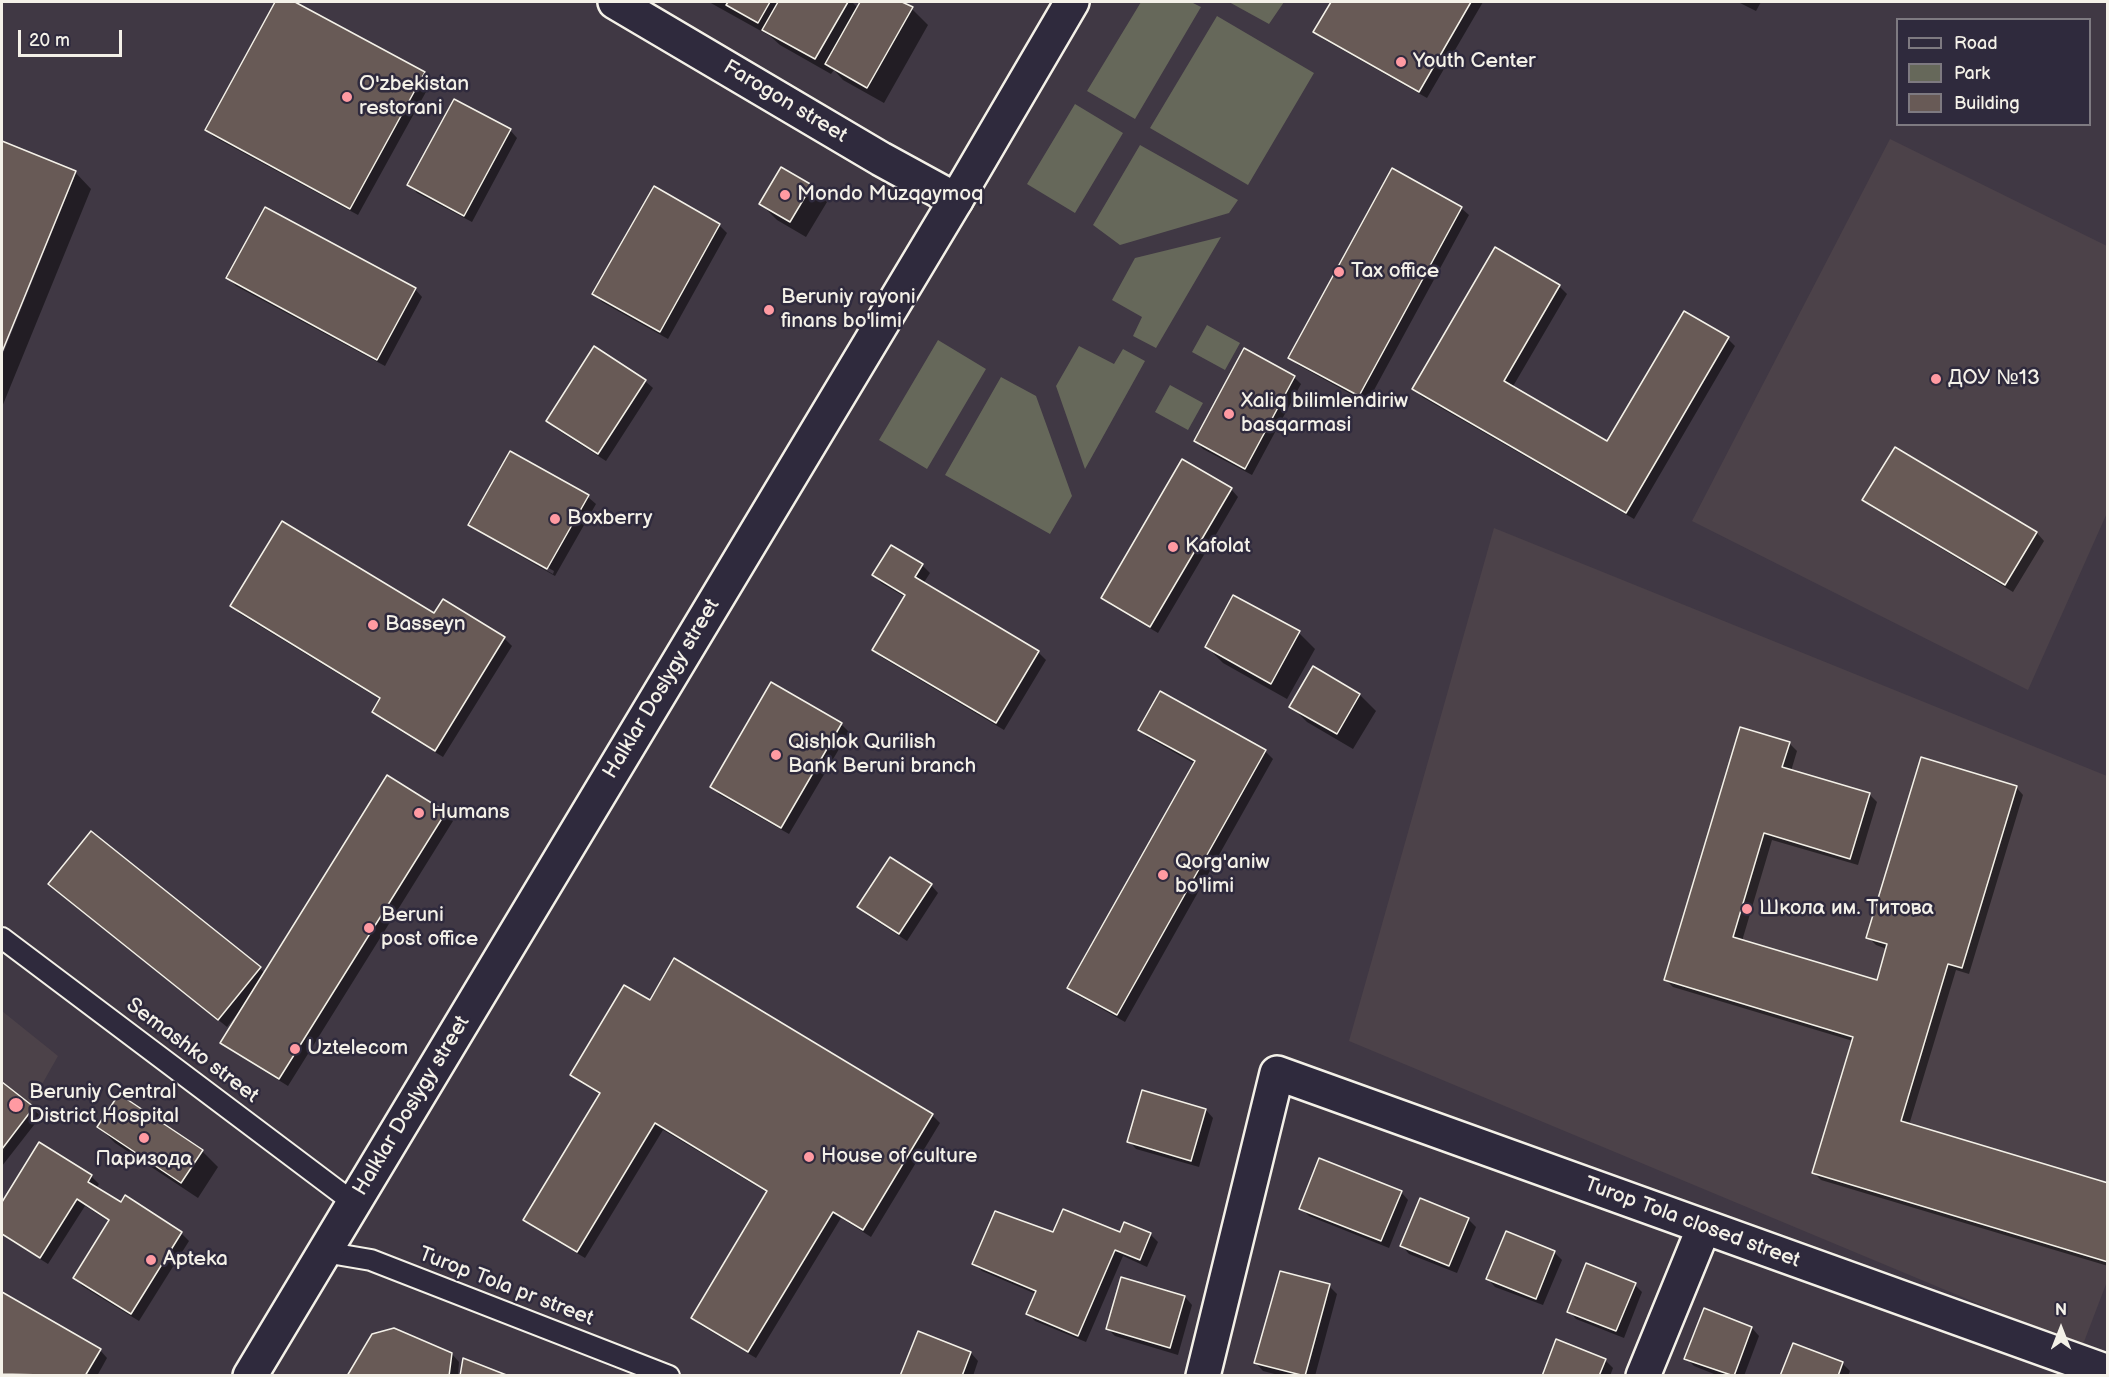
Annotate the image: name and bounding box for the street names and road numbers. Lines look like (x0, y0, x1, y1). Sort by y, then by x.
street label: Farogon street (719, 55, 851, 149)
street label: Halklar Doslygy street (598, 594, 726, 784)
street label: Semashko street (121, 993, 263, 1109)
street label: Halklar Doslygy street (348, 1011, 476, 1201)
street label: Turop Tola closed street (1581, 1172, 1803, 1274)
street label: Turop Tola pr street (415, 1242, 597, 1332)

